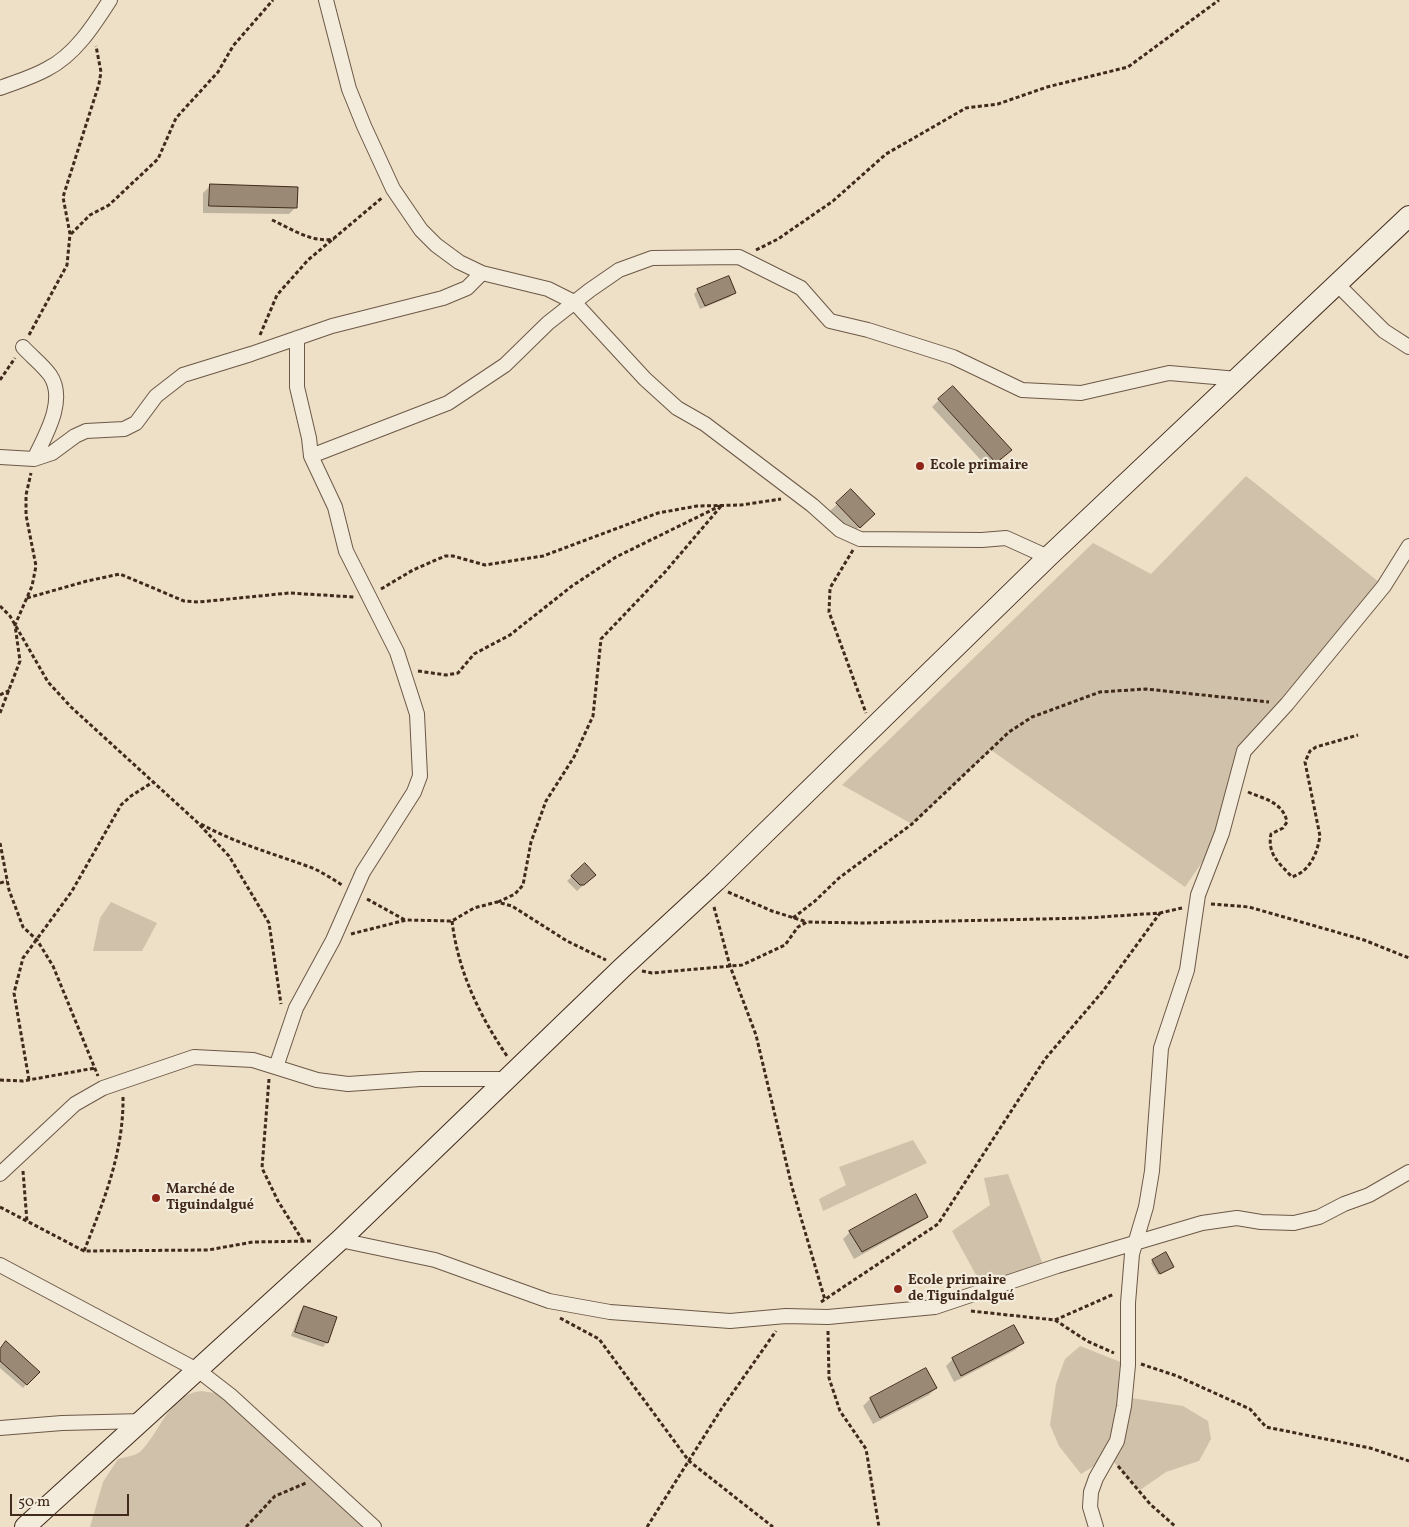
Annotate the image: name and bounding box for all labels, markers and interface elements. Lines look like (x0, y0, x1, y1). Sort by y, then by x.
place label: Ecole primaire (930, 458, 1028, 474)
marker: Ecole primaire (914, 460, 926, 472)
place label: Marché de Tiguindalgué (166, 1182, 254, 1214)
marker: Marché de Tiguindalgué (150, 1192, 162, 1204)
place label: Ecole primaire de Tiguindalgué (908, 1273, 1014, 1305)
marker: Ecole primaire de Tiguindalgué (892, 1283, 904, 1295)
scale bar (12, 1484, 131, 1516)
text: 50 m (18, 1492, 50, 1513)

